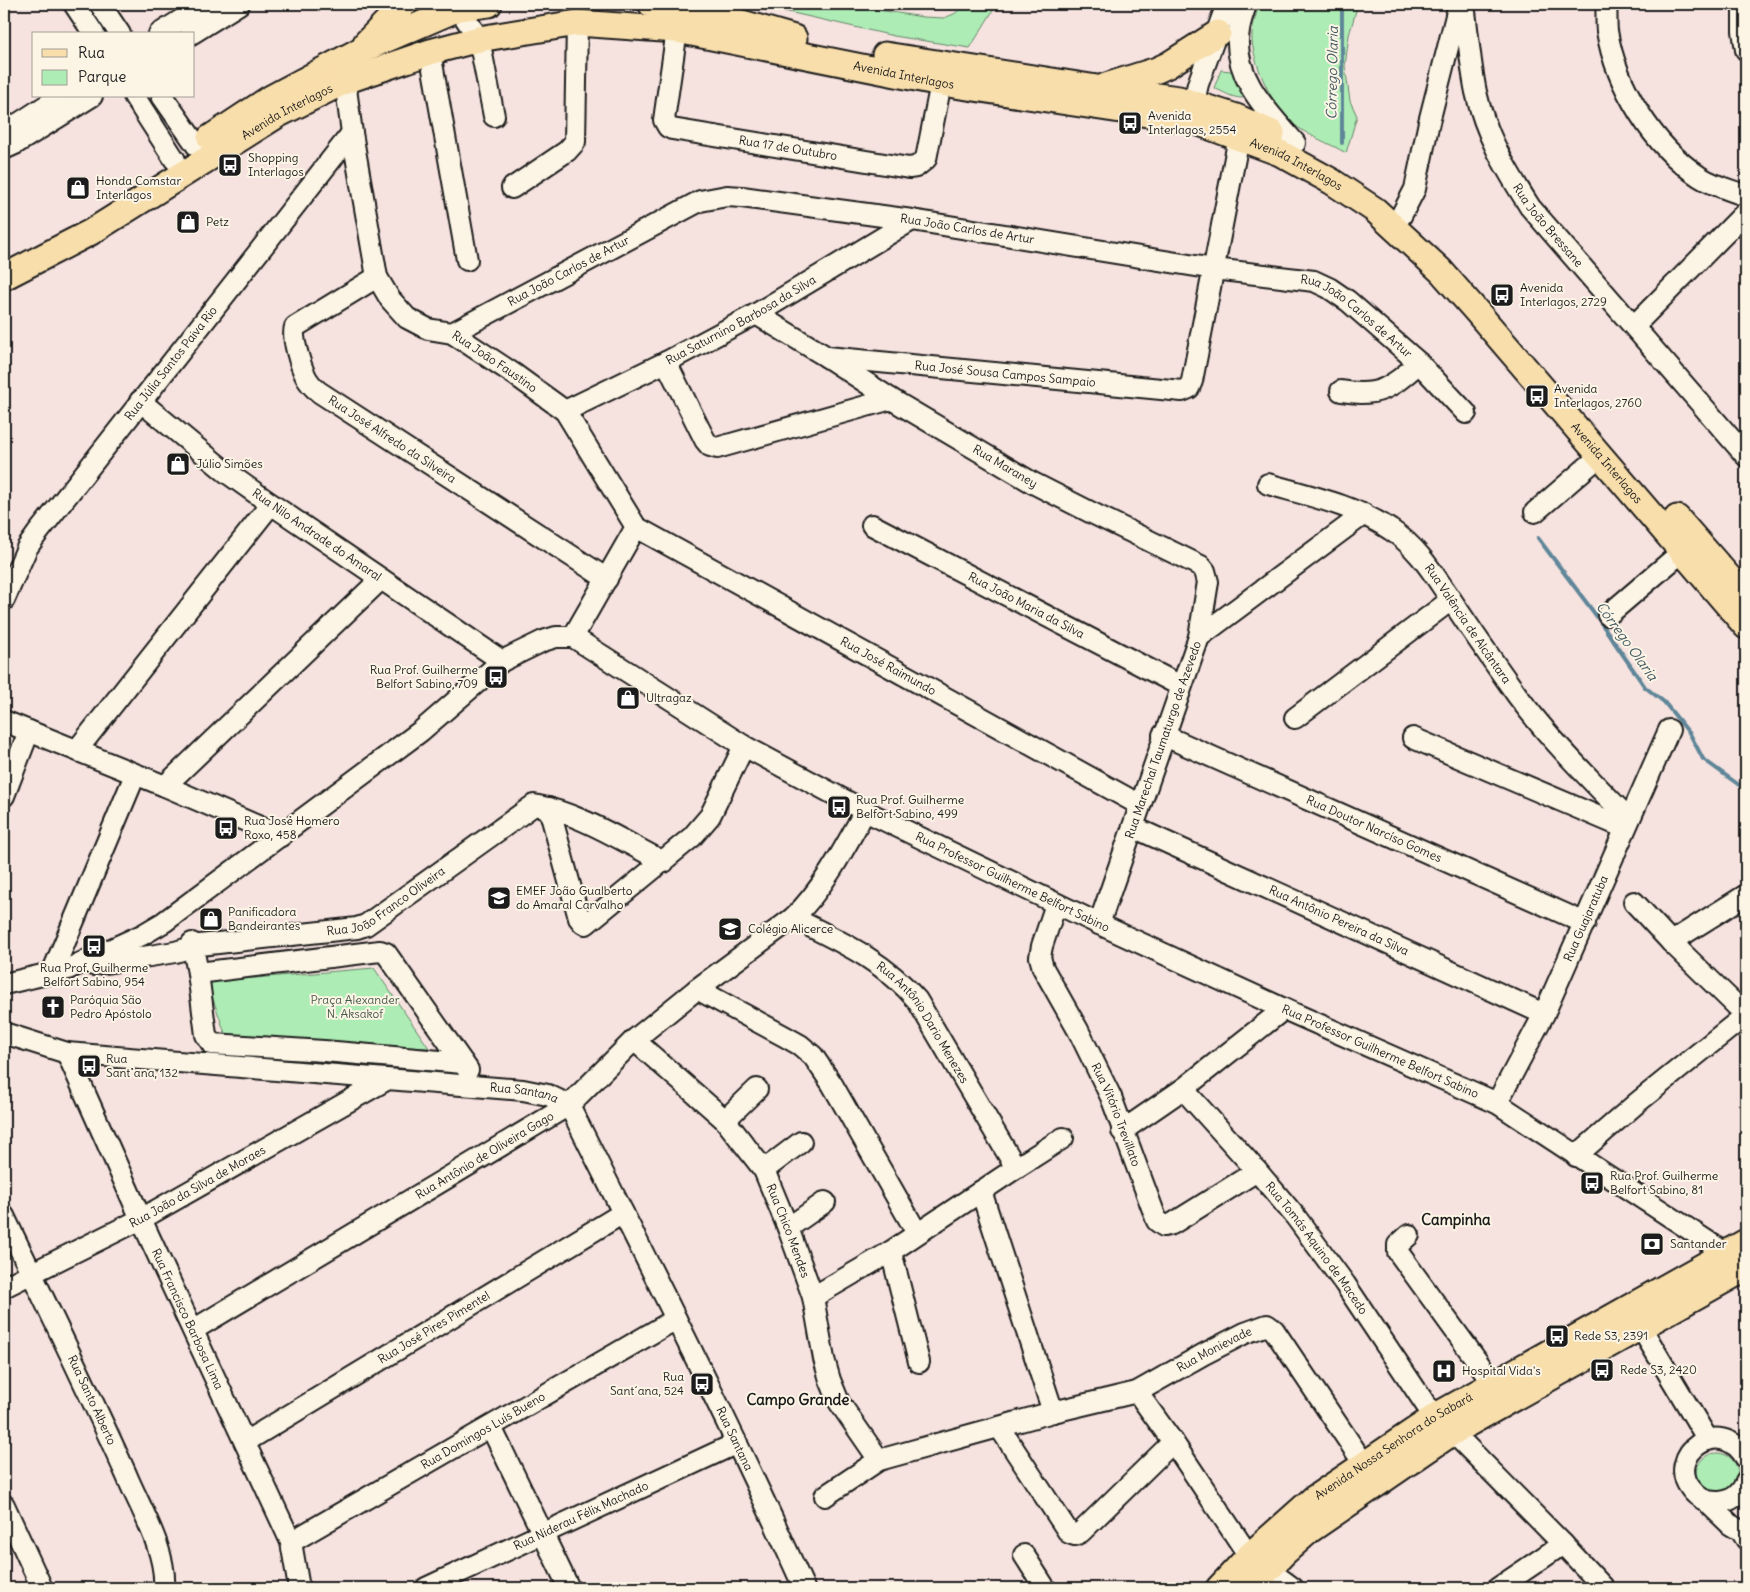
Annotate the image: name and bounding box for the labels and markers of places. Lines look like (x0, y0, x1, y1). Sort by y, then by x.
place label: Avenida Interlagos, 2554 (1148, 108, 1236, 137)
bus stop icon: Avenida Interlagos, 2554 (1117, 110, 1143, 136)
place label: Shopping Interlagos (248, 150, 304, 179)
bus stop icon: Shopping Interlagos (217, 152, 243, 178)
place label: Honda Comstar Interlagos (96, 173, 181, 202)
shop icon: Honda Comstar Interlagos (65, 175, 91, 201)
shop icon: Petz (175, 209, 201, 235)
place label: Petz (206, 214, 229, 229)
place label: Avenida Interlagos, 2729 (1520, 280, 1607, 309)
bus stop icon: Avenida Interlagos, 2729 (1489, 282, 1515, 308)
place label: Avenida Interlagos, 2760 (1554, 381, 1642, 410)
bus stop icon: Avenida Interlagos, 2760 (1524, 383, 1550, 409)
shop icon: Júlio Simões (165, 451, 191, 477)
place label: Júlio Simões (196, 456, 263, 471)
place label: Rua Prof. Guilherme Belfort Sabino, 709 (370, 662, 478, 691)
bus stop icon: Rua Prof. Guilherme Belfort Sabino, 709 (483, 664, 509, 690)
shop icon: Ultragaz (615, 685, 641, 711)
place label: Ultragaz (646, 690, 692, 705)
place label: Rua Prof. Guilherme Belfort Sabino, 499 (856, 792, 964, 821)
bus stop icon: Rua Prof. Guilherme Belfort Sabino, 499 (826, 794, 852, 820)
place label: Rua José Homero Roxo, 458 (244, 813, 340, 842)
bus stop icon: Rua José Homero Roxo, 458 (213, 815, 239, 841)
place label: EMEF João Gualberto do Amaral Carvalho (516, 883, 633, 912)
school or university icon: EMEF João Gualberto do Amaral Carvalho (486, 885, 512, 911)
place label: Panificadora Bandeirantes (228, 904, 300, 933)
shop icon: Panificadora Bandeirantes (198, 906, 224, 932)
school or university icon: Colégio Alicerce (717, 916, 743, 942)
place label: Colégio Alicerce (748, 921, 833, 936)
bus stop icon: Rua Prof. Guilherme Belfort Sabino, 954 (81, 933, 107, 959)
place label: Rua Prof. Guilherme Belfort Sabino, 954 (40, 960, 148, 989)
place label: Paróquia São Pedro Apóstolo (70, 992, 152, 1021)
church icon: Paróquia São Pedro Apóstolo (40, 994, 66, 1020)
place label: Rua Sant´ana, 132 (106, 1051, 178, 1080)
bus stop icon: Rua Sant´ana, 132 (76, 1053, 102, 1079)
place label: Rua Prof. Guilherme Belfort Sabino, 81 (1610, 1168, 1718, 1197)
bus stop icon: Rua Prof. Guilherme Belfort Sabino, 81 (1579, 1170, 1605, 1196)
bank icon: Santander (1639, 1231, 1665, 1257)
place label: Santander (1670, 1236, 1727, 1251)
bus stop icon: Rede S3, 2391 (1544, 1323, 1570, 1349)
place label: Rede S3, 2391 (1574, 1328, 1648, 1343)
bus stop icon: Rede S3, 2420 (1589, 1357, 1615, 1383)
hospital icon: Hospital Vida's (1431, 1358, 1457, 1384)
place label: Rede S3, 2420 (1620, 1362, 1697, 1377)
place label: Hospital Vida's (1462, 1363, 1541, 1378)
place label: Rua Sant´ana, 524 (610, 1369, 684, 1398)
bus stop icon: Rua Sant´ana, 524 (689, 1371, 715, 1397)

